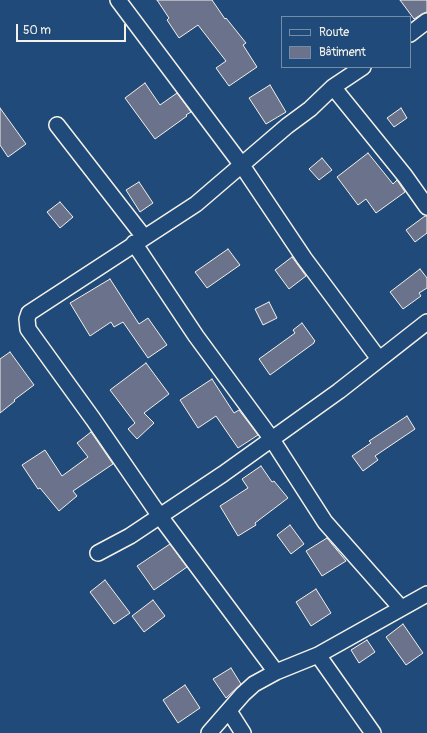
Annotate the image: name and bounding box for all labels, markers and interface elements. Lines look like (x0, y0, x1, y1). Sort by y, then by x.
scale bar (18, 16, 128, 42)
legend (281, 16, 411, 68)
text: 50 m (23, 23, 51, 38)
text: Route (319, 25, 349, 40)
text: Bâtiment (319, 45, 366, 60)

